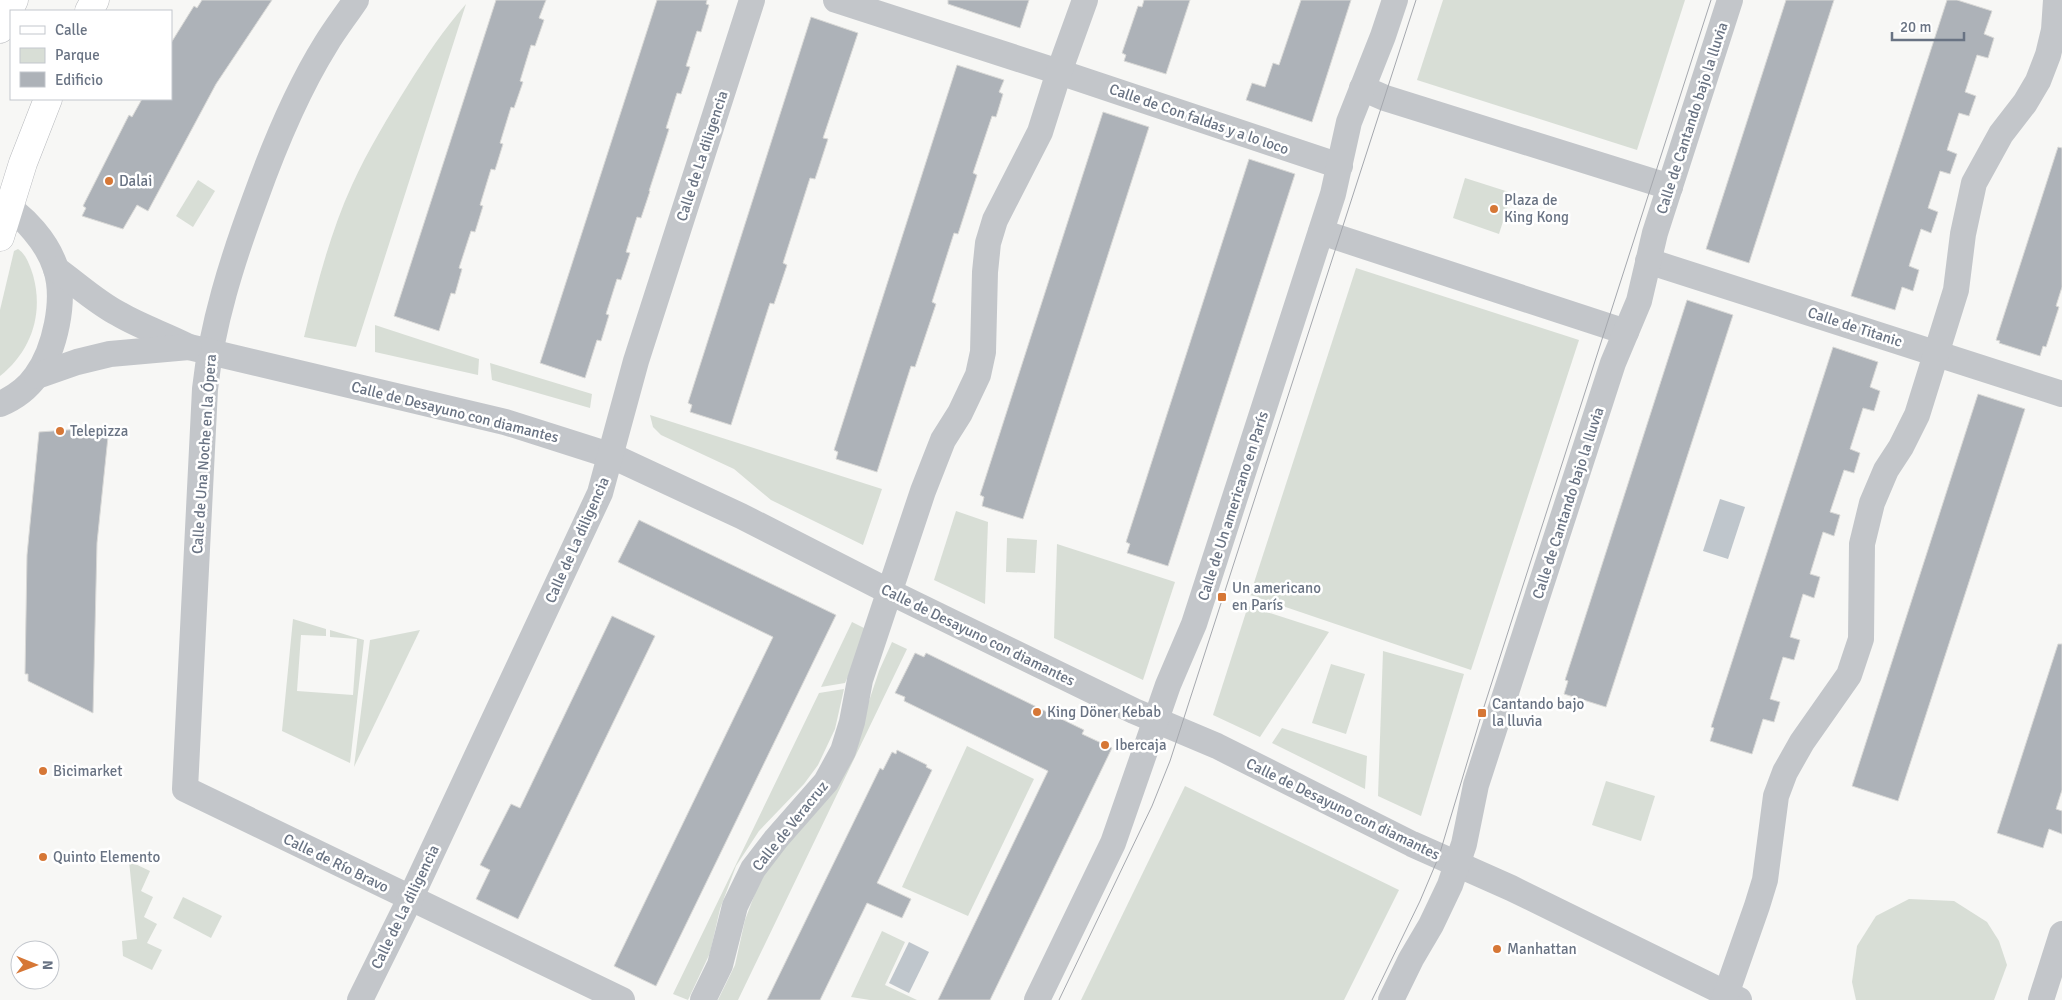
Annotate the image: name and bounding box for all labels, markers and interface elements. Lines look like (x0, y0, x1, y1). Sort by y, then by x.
legend (10, 10, 172, 100)
scale bar (1892, 10, 1964, 42)
text: 20 m (1900, 18, 1931, 36)
street label: Calle de Cantando bajo la lluvia (1652, 20, 1732, 216)
text: Calle (55, 21, 88, 39)
text: Parque (55, 46, 100, 64)
text: Edificio (55, 71, 103, 89)
street label: Calle de Con faldas y a lo loco (1107, 80, 1291, 158)
street label: Calle de La diligencia (672, 89, 732, 223)
place label: Dalai (119, 172, 152, 190)
marker: Dalai (103, 175, 115, 187)
place label: Plaza de King Kong (1504, 191, 1569, 226)
marker: Plaza de King Kong (1488, 203, 1500, 215)
street label: Calle de Titanic (1806, 303, 1904, 351)
street label: Calle de Una Noche en la Ópera (187, 353, 220, 555)
street label: Calle de Desayuno con diamantes (349, 377, 561, 447)
street label: Calle de Cantando bajo la lluvia (1528, 405, 1608, 601)
street label: Calle de Un americano en París (1194, 409, 1272, 603)
place label: Telepizza (70, 422, 128, 440)
marker: Telepizza (54, 425, 66, 437)
street label: Calle de La diligencia (541, 474, 613, 606)
place label: Un americano en París (1232, 579, 1321, 614)
street label: Calle de Desayuno con diamantes (878, 580, 1078, 690)
marker: Un americano en París (1216, 591, 1228, 603)
place label: Cantando bajo la lluvia (1492, 695, 1585, 730)
place label: King Döner Kebab (1047, 703, 1161, 721)
marker: King Döner Kebab (1031, 706, 1043, 718)
marker: Cantando bajo la lluvia (1476, 707, 1488, 719)
place label: Ibercaja (1115, 736, 1167, 754)
marker: Ibercaja (1099, 739, 1111, 751)
street label: Calle de Desayuno con diamantes (1243, 754, 1443, 864)
place label: Bicimarket (53, 762, 123, 780)
marker: Bicimarket (37, 765, 49, 777)
street label: Calle de Veracruz (748, 777, 832, 875)
street label: Calle de Río Bravo (280, 830, 392, 896)
street label: Calle de La diligencia (367, 842, 443, 972)
place label: Quinto Elemento (53, 848, 160, 866)
marker: Quinto Elemento (37, 851, 49, 863)
north arrow (10, 940, 60, 990)
place label: Manhattan (1507, 940, 1577, 958)
marker: Manhattan (1491, 943, 1503, 955)
text: N (39, 960, 56, 970)

